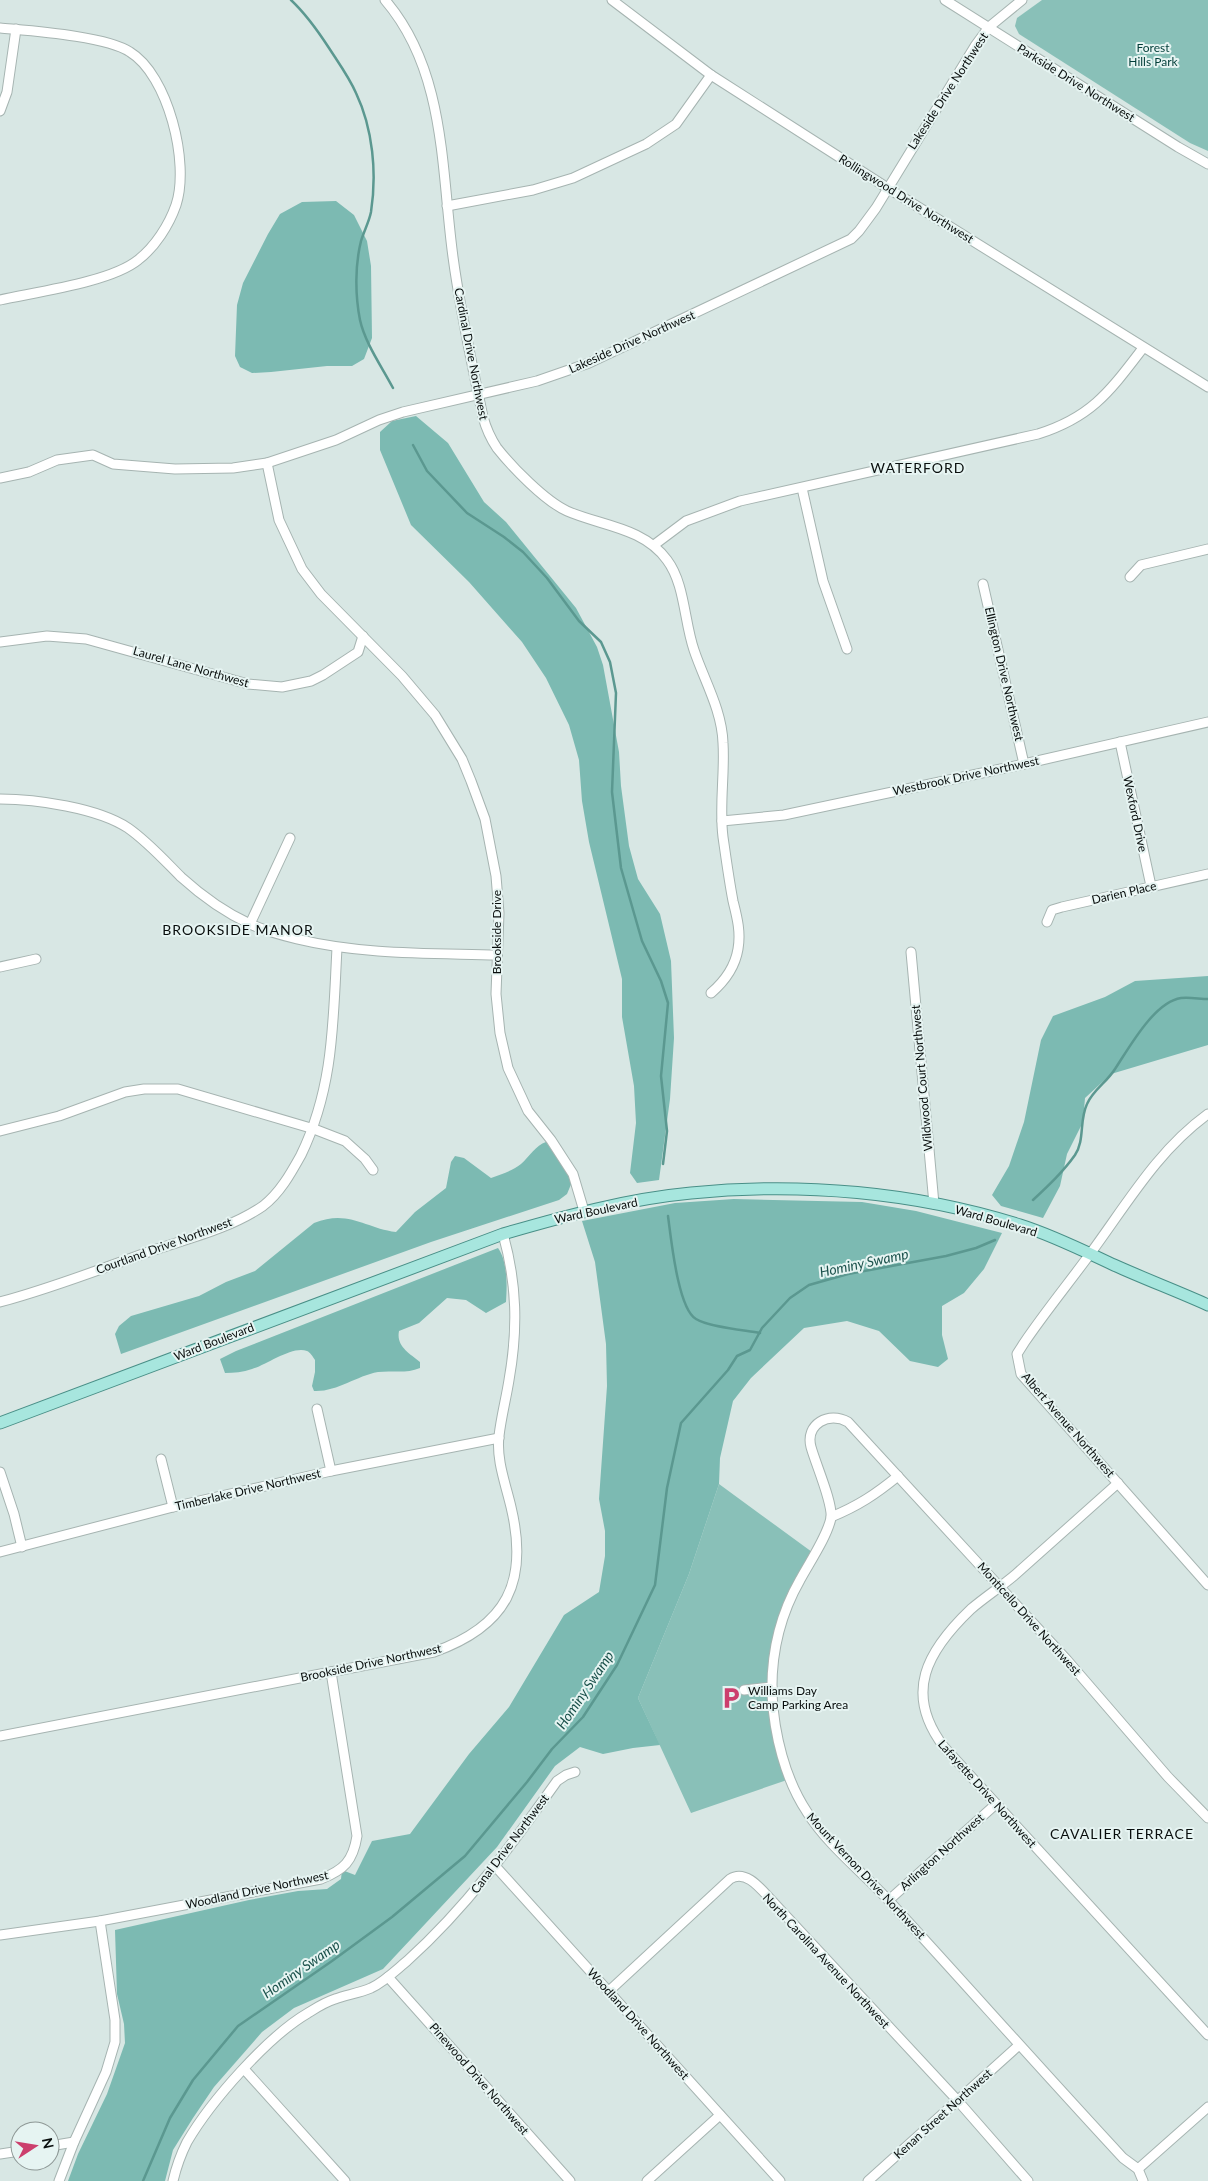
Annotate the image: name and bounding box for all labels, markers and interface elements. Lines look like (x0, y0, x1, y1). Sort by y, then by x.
street label: Lakeside Drive Northwest (904, 29, 991, 152)
street label: Parkside Drive Northwest (1015, 40, 1138, 125)
park label: Forest Hills Park (1128, 40, 1179, 69)
street label: Rollingwood Drive Northwest (836, 151, 977, 247)
street label: Cardinal Drive Northwest (451, 287, 492, 422)
street label: Lakeside Drive Northwest (566, 307, 698, 376)
district label: WATERFORD (871, 459, 965, 476)
street label: Ellington Drive Northwest (982, 605, 1027, 743)
street label: Laurel Lane Northwest (132, 643, 251, 690)
street label: Westbrook Drive Northwest (891, 753, 1041, 798)
street label: Wexford Drive (1120, 775, 1151, 853)
street label: Darien Place (1090, 878, 1158, 907)
street label: Brookside Drive (489, 890, 504, 974)
district label: BROOKSIDE MANOR (162, 921, 314, 938)
street label: Wildwood Court Northwest (908, 1003, 935, 1152)
street label: Ward Boulevard (553, 1194, 639, 1227)
street label: Ward Boulevard (953, 1202, 1039, 1239)
street label: Courtland Drive Northwest (94, 1214, 234, 1277)
water label: Hominy Swamp (818, 1245, 910, 1280)
street label: Ward Boulevard (172, 1319, 256, 1364)
street label: Albert Avenue Northwest (1019, 1369, 1119, 1481)
street label: Timberlake Drive Northwest (174, 1465, 323, 1514)
street label: Monticello Drive Northwest (975, 1559, 1085, 1679)
street label: Brookside Drive Northwest (299, 1640, 443, 1685)
water label: Hominy Swamp (552, 1647, 617, 1732)
place label: Williams Day Camp Parking Area (748, 1683, 848, 1712)
parking icon: Williams Day Camp Parking Area (718, 1685, 744, 1711)
street label: Lafayette Drive Northwest (935, 1737, 1040, 1851)
street label: Canal Drive Northwest (467, 1791, 552, 1896)
street label: Mount Vernon Drive Northwest (804, 1809, 929, 1942)
street label: Arlington Northwest (896, 1809, 987, 1893)
district label: CAVALIER TERRACE (1050, 1825, 1194, 1842)
street label: Woodland Drive Northwest (184, 1867, 330, 1912)
street label: North Carolina Avenue Northwest (760, 1890, 893, 2032)
water label: Hominy Swamp (259, 1936, 343, 2002)
street label: Woodland Drive Northwest (584, 1965, 693, 2083)
street label: Pinewood Drive Northwest (427, 2020, 533, 2138)
street label: Kenan Street Northwest (890, 2065, 995, 2162)
north arrow (10, 2121, 60, 2171)
text: N (39, 2136, 58, 2150)

